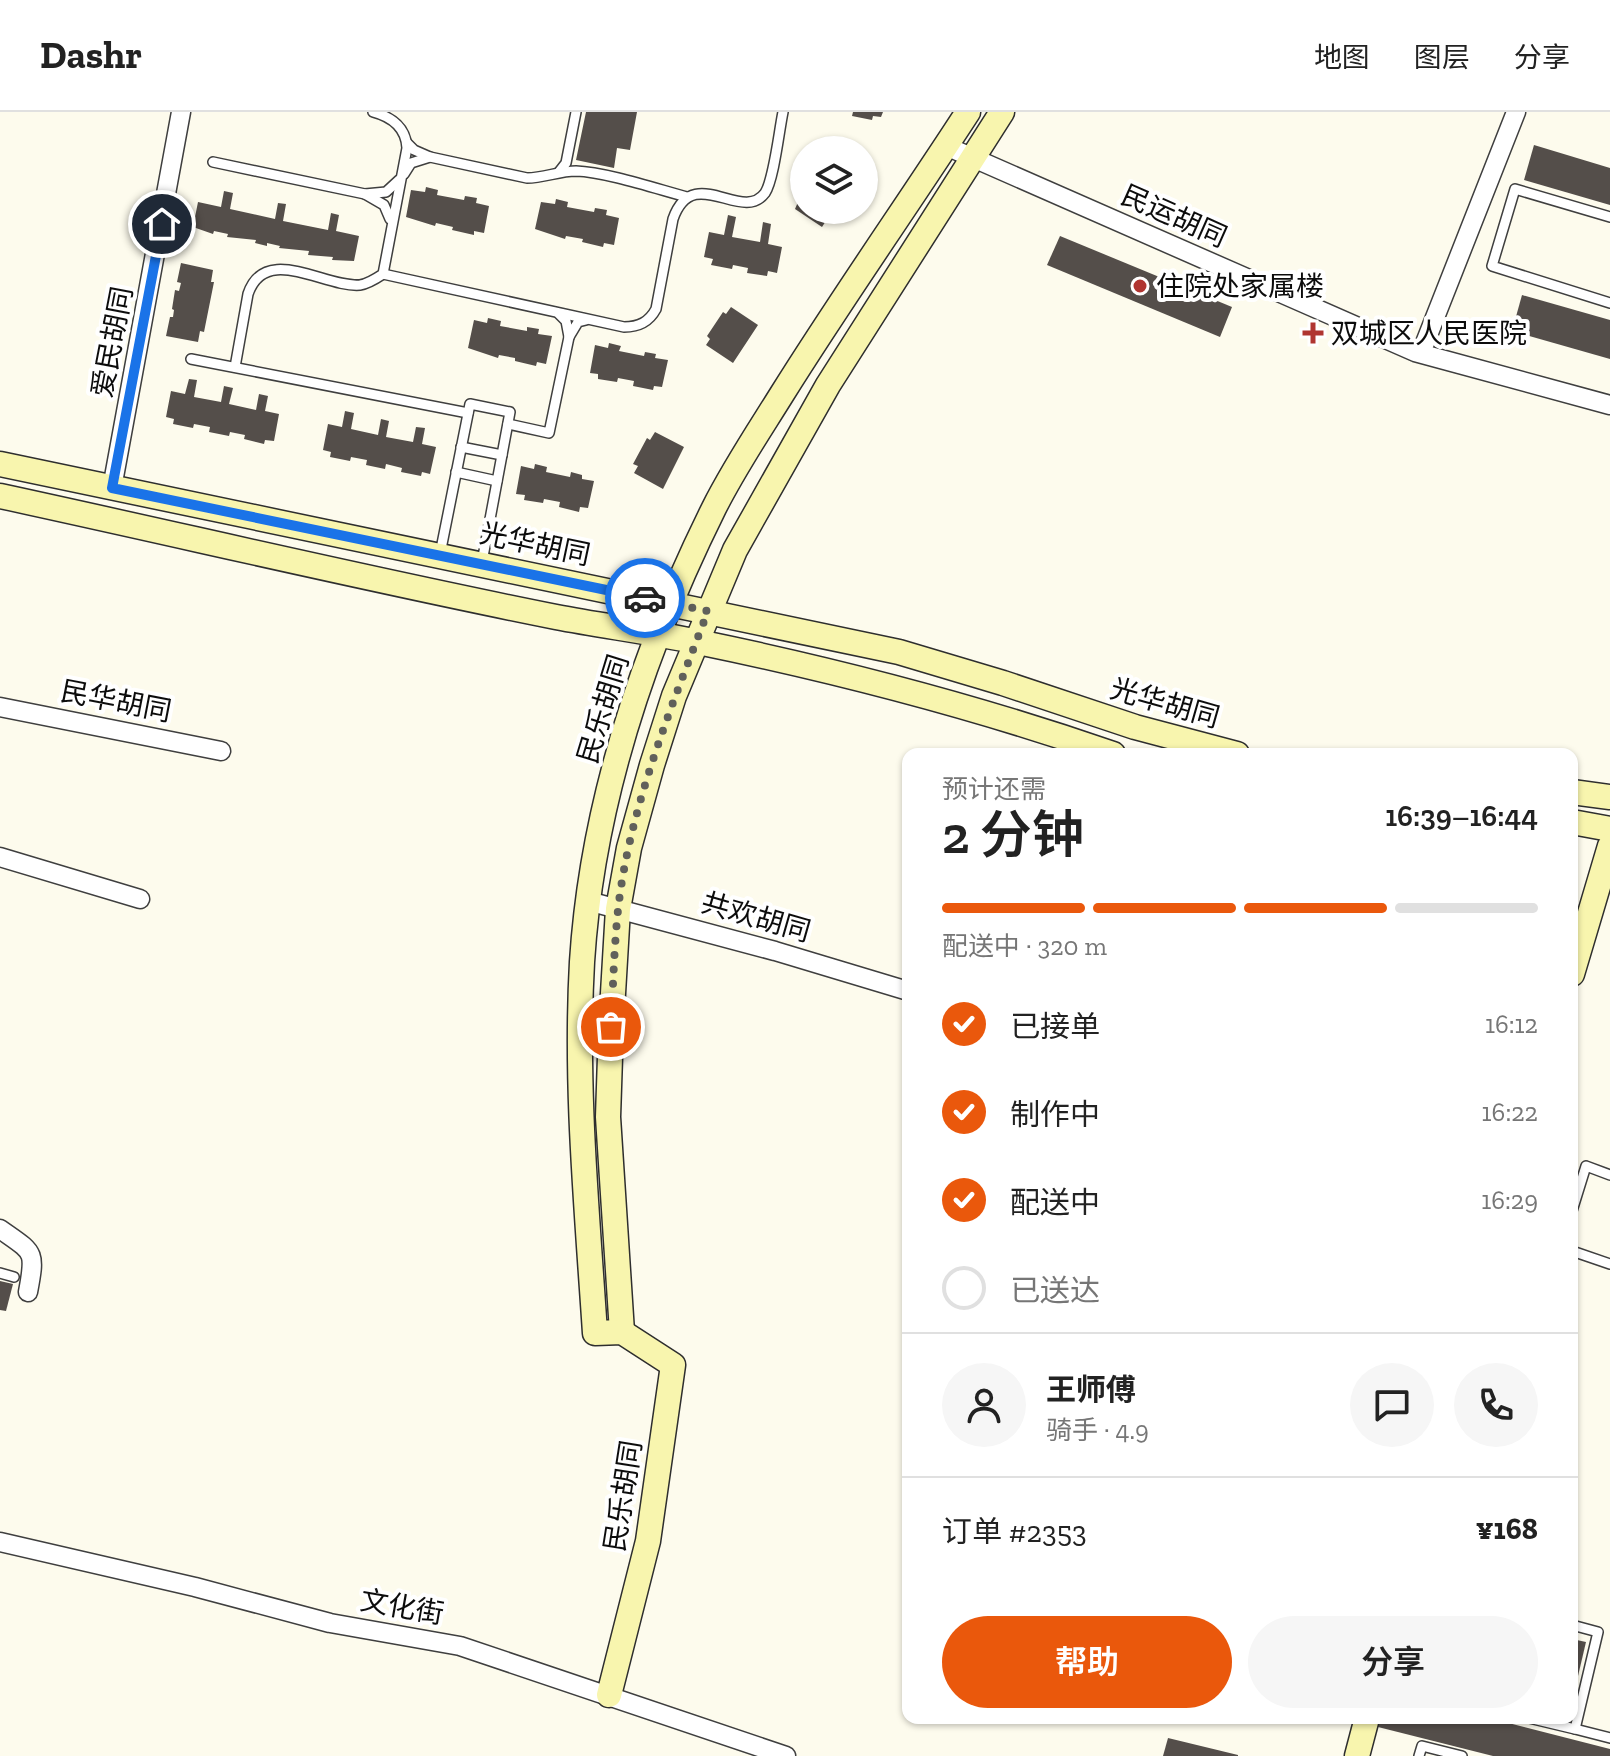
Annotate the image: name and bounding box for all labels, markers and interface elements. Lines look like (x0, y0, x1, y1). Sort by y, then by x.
text: Dashr (40, 32, 142, 78)
text: 地图 (1314, 41, 1370, 74)
text: 图层 (1414, 41, 1470, 74)
text: 分享 (1514, 41, 1570, 74)
map controls (790, 136, 878, 224)
button: layers (790, 136, 878, 224)
street label: 民运胡同 (1116, 178, 1232, 254)
pin (128, 190, 196, 258)
icon: home (140, 202, 184, 246)
place label: 住院处家属楼 (1156, 270, 1324, 303)
marker: 住院处家属楼 (1131, 277, 1149, 295)
street label: 爱民胡同 (85, 284, 139, 400)
place label: 双城区人民医院 (1331, 317, 1527, 350)
marker: 双城区人民医院 (1302, 322, 1324, 344)
street label: 光华胡同 (477, 516, 593, 572)
courier (605, 558, 685, 638)
icon: car (623, 576, 667, 620)
street label: 民乐胡同 (571, 651, 635, 767)
street label: 光华胡同 (1107, 672, 1223, 734)
street label: 民华胡同 (58, 674, 174, 728)
text: 预计还需 (942, 773, 1046, 805)
text: 16:39–16:44 (1385, 798, 1538, 834)
text: 2 分钟 (942, 804, 1084, 866)
street label: 共欢胡同 (698, 886, 814, 948)
text: 配送中 · 320 m (942, 930, 1107, 962)
pin (577, 993, 645, 1061)
icon: check (942, 1002, 986, 1046)
icon: bag (589, 1005, 633, 1049)
text: 16:12 (1485, 1008, 1538, 1040)
text: 已接单 (1010, 1009, 1100, 1045)
icon: check (942, 1090, 986, 1134)
text: 16:22 (1482, 1096, 1538, 1128)
text: 制作中 (1010, 1097, 1100, 1133)
icon: check (942, 1178, 986, 1222)
text: 16:29 (1481, 1184, 1538, 1216)
text: 配送中 (1010, 1185, 1100, 1221)
text: 已送达 (1010, 1273, 1100, 1309)
button: person (942, 1363, 1026, 1447)
button: chat (1350, 1363, 1434, 1447)
button: phone (1454, 1363, 1538, 1447)
text: 王师傅 (1046, 1372, 1136, 1408)
text: 骑手 · 4.9 (1046, 1414, 1149, 1446)
street label: 民乐胡同 (598, 1438, 648, 1554)
text: ¥168 (1476, 1511, 1538, 1547)
text: 订单 #2353 (942, 1514, 1087, 1550)
street label: 文化街 (358, 1583, 446, 1631)
button: 帮助 (942, 1616, 1232, 1708)
button: 分享 (1248, 1616, 1538, 1708)

